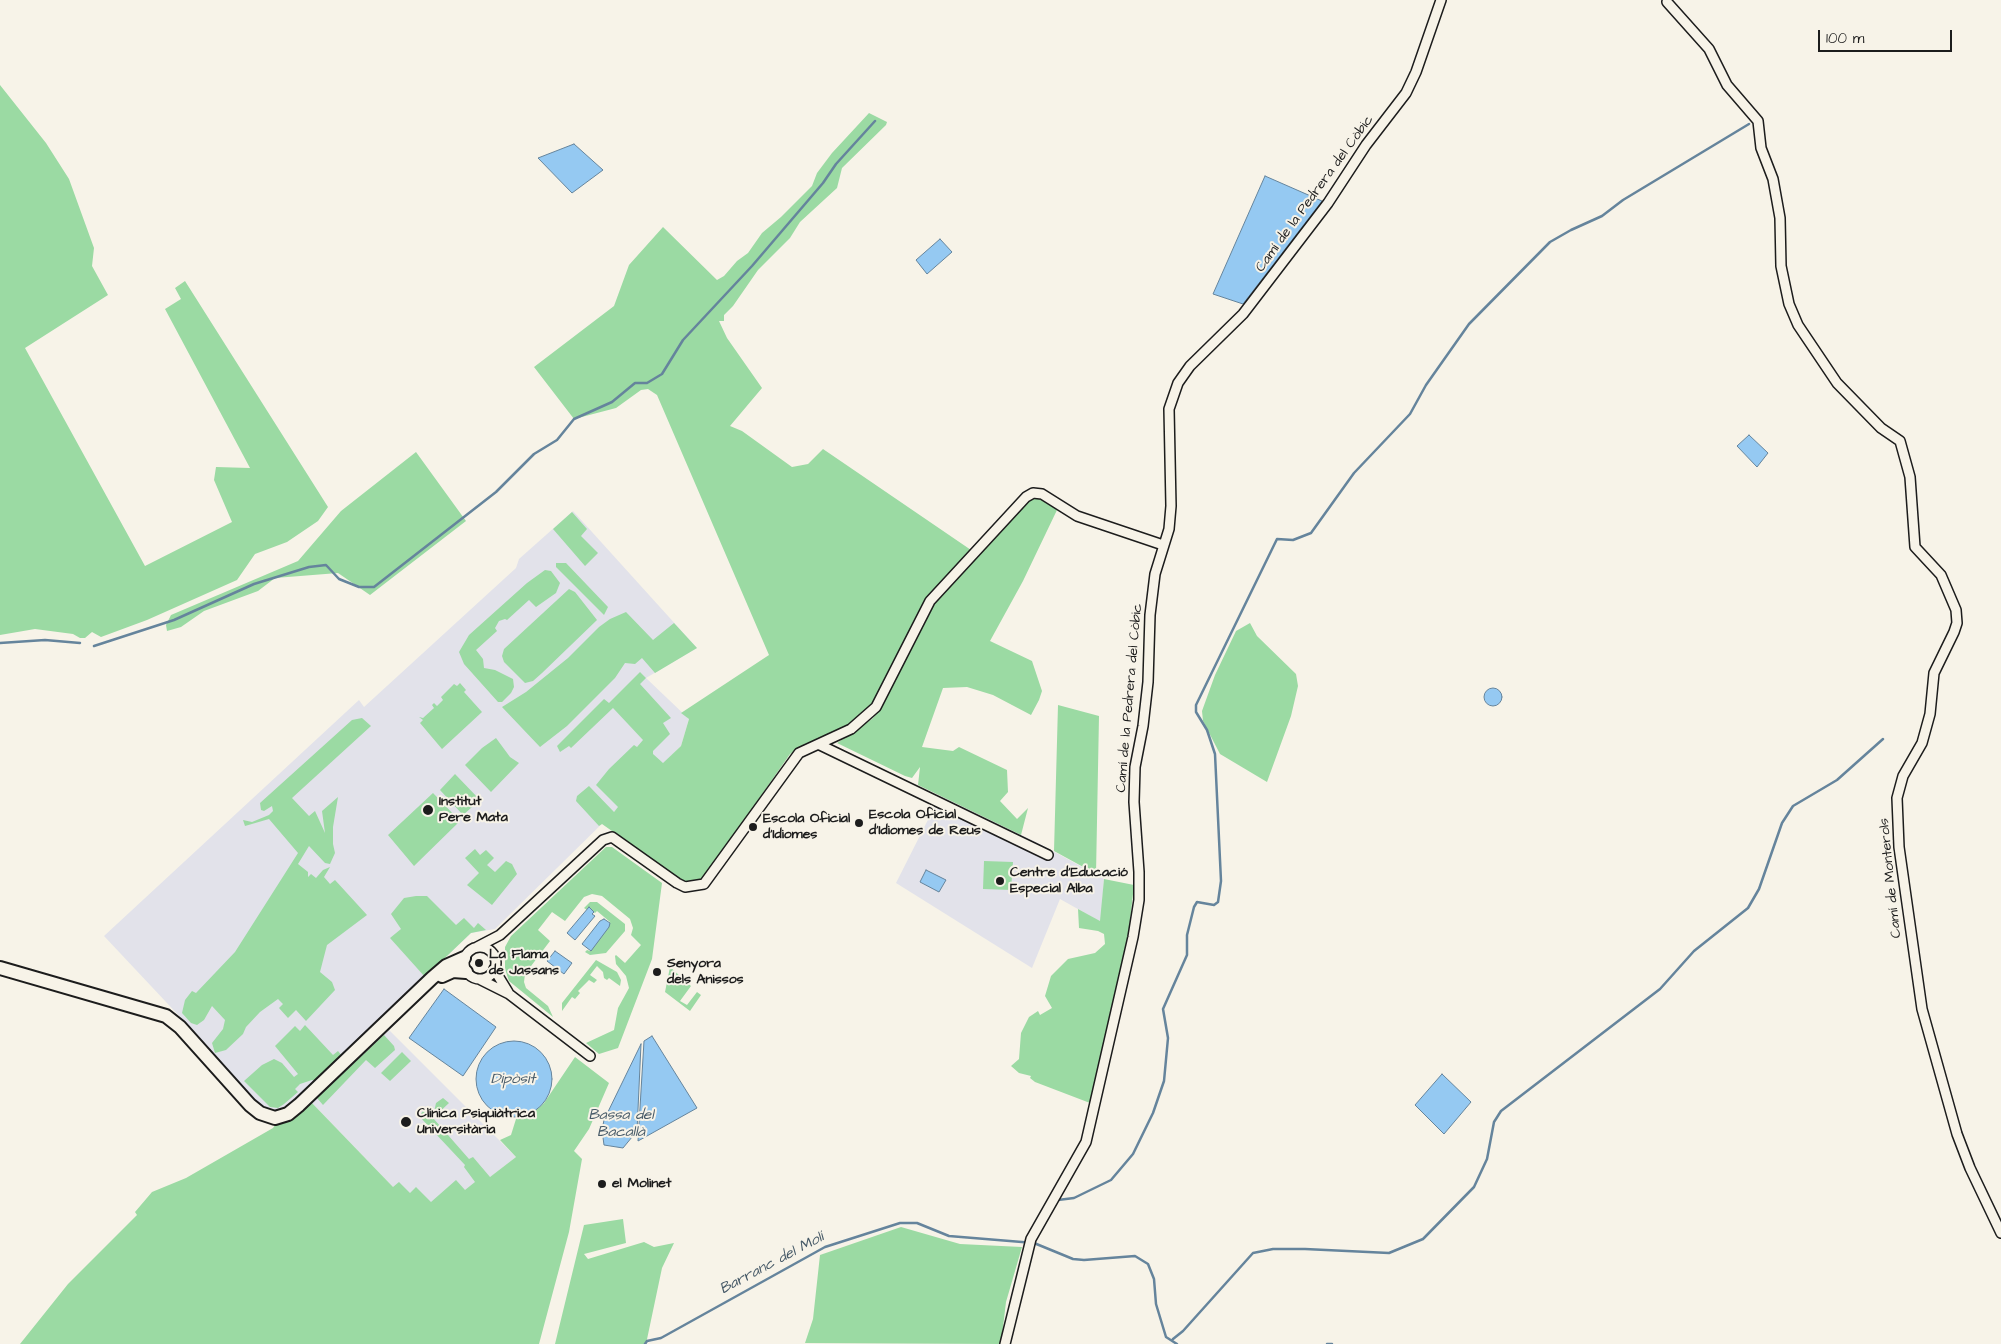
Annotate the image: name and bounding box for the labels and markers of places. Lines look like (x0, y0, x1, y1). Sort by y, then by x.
place label: Institut Pere Mata (439, 794, 508, 826)
marker: Institut Pere Mata (421, 803, 435, 817)
place label: Escola Oficial d'Idiomes de Reus (869, 807, 981, 840)
place label: Escola Oficial d'Idiomes (763, 811, 850, 844)
marker: Escola Oficial d'Idiomes de Reus (853, 817, 865, 829)
marker: Escola Oficial d'Idiomes (747, 821, 759, 833)
place label: Centre d'Educació Especial Alba (1010, 865, 1128, 898)
marker: Centre d'Educació Especial Alba (994, 875, 1006, 887)
place label: La Flama de Jassans (489, 947, 559, 980)
place label: Senyora dels Anissos (667, 956, 744, 989)
marker: La Flama de Jassans (473, 957, 485, 969)
marker: Senyora dels Anissos (651, 966, 663, 978)
place label: Clínica Psiquiàtrica Universitària (417, 1106, 535, 1138)
marker: Clínica Psiquiàtrica Universitària (399, 1115, 413, 1129)
place label: el Molinet (612, 1176, 671, 1192)
marker: el Molinet (596, 1178, 608, 1190)

